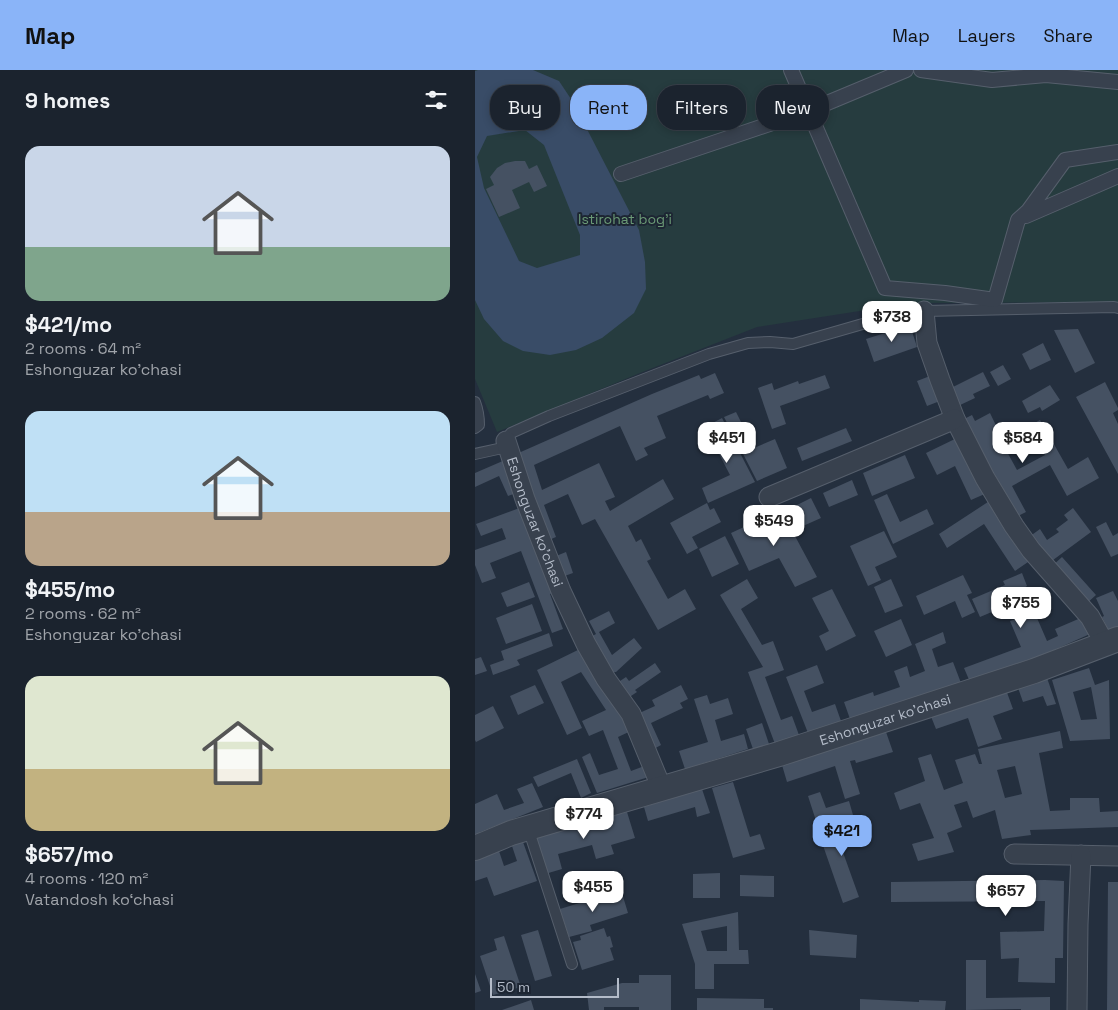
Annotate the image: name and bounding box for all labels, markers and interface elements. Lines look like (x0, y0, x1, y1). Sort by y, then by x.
text: Map (25, 20, 75, 51)
text: Map (892, 24, 930, 47)
text: Layers (958, 24, 1015, 47)
text: Share (1043, 24, 1093, 47)
chip: Buy (490, 85, 560, 130)
chip: Rent (570, 85, 647, 130)
chip: Filters (657, 85, 746, 130)
chip: New (756, 85, 829, 130)
icon: filters (422, 86, 450, 114)
text: 9 homes (25, 87, 110, 114)
icon: home (193, 178, 283, 268)
park label: Istirohat bog'i (578, 210, 672, 228)
pin: $738 (862, 300, 922, 343)
text: $738 (873, 306, 911, 327)
text: $421/mo (25, 311, 112, 338)
text: 2 rooms · 64 m² (25, 338, 141, 359)
text: Eshonguzar ko'chasi (25, 359, 182, 380)
pin: $451 (697, 422, 757, 464)
pin: $584 (993, 422, 1053, 464)
text: $451 (709, 427, 745, 448)
text: $584 (1003, 427, 1043, 448)
icon: home (193, 443, 283, 533)
street label: Eshonguzar ko'chasi (503, 455, 567, 589)
pin: $549 (744, 504, 804, 547)
text: $549 (754, 510, 794, 531)
text: $455/mo (25, 576, 115, 603)
pin: $755 (991, 586, 1051, 629)
text: $755 (1002, 592, 1040, 613)
text: 2 rooms · 62 m² (25, 603, 141, 624)
text: Eshonguzar ko'chasi (25, 624, 182, 645)
street label: Eshonguzar ko'chasi (817, 690, 953, 749)
icon: home (193, 708, 283, 798)
pin: $774 (554, 798, 614, 840)
text: $774 (566, 803, 602, 824)
pin: $421 (812, 814, 872, 857)
text: $421 (824, 820, 860, 841)
text: $657/mo (25, 841, 114, 868)
text: 4 rooms · 120 m² (25, 868, 148, 889)
pin: $455 (563, 870, 623, 913)
pin: $657 (976, 874, 1036, 917)
text: $455 (573, 876, 613, 897)
text: $657 (987, 880, 1025, 901)
text: Vatandosh koʻchasi (25, 889, 174, 910)
scale bar (490, 975, 619, 998)
text: 50 m (497, 978, 530, 996)

